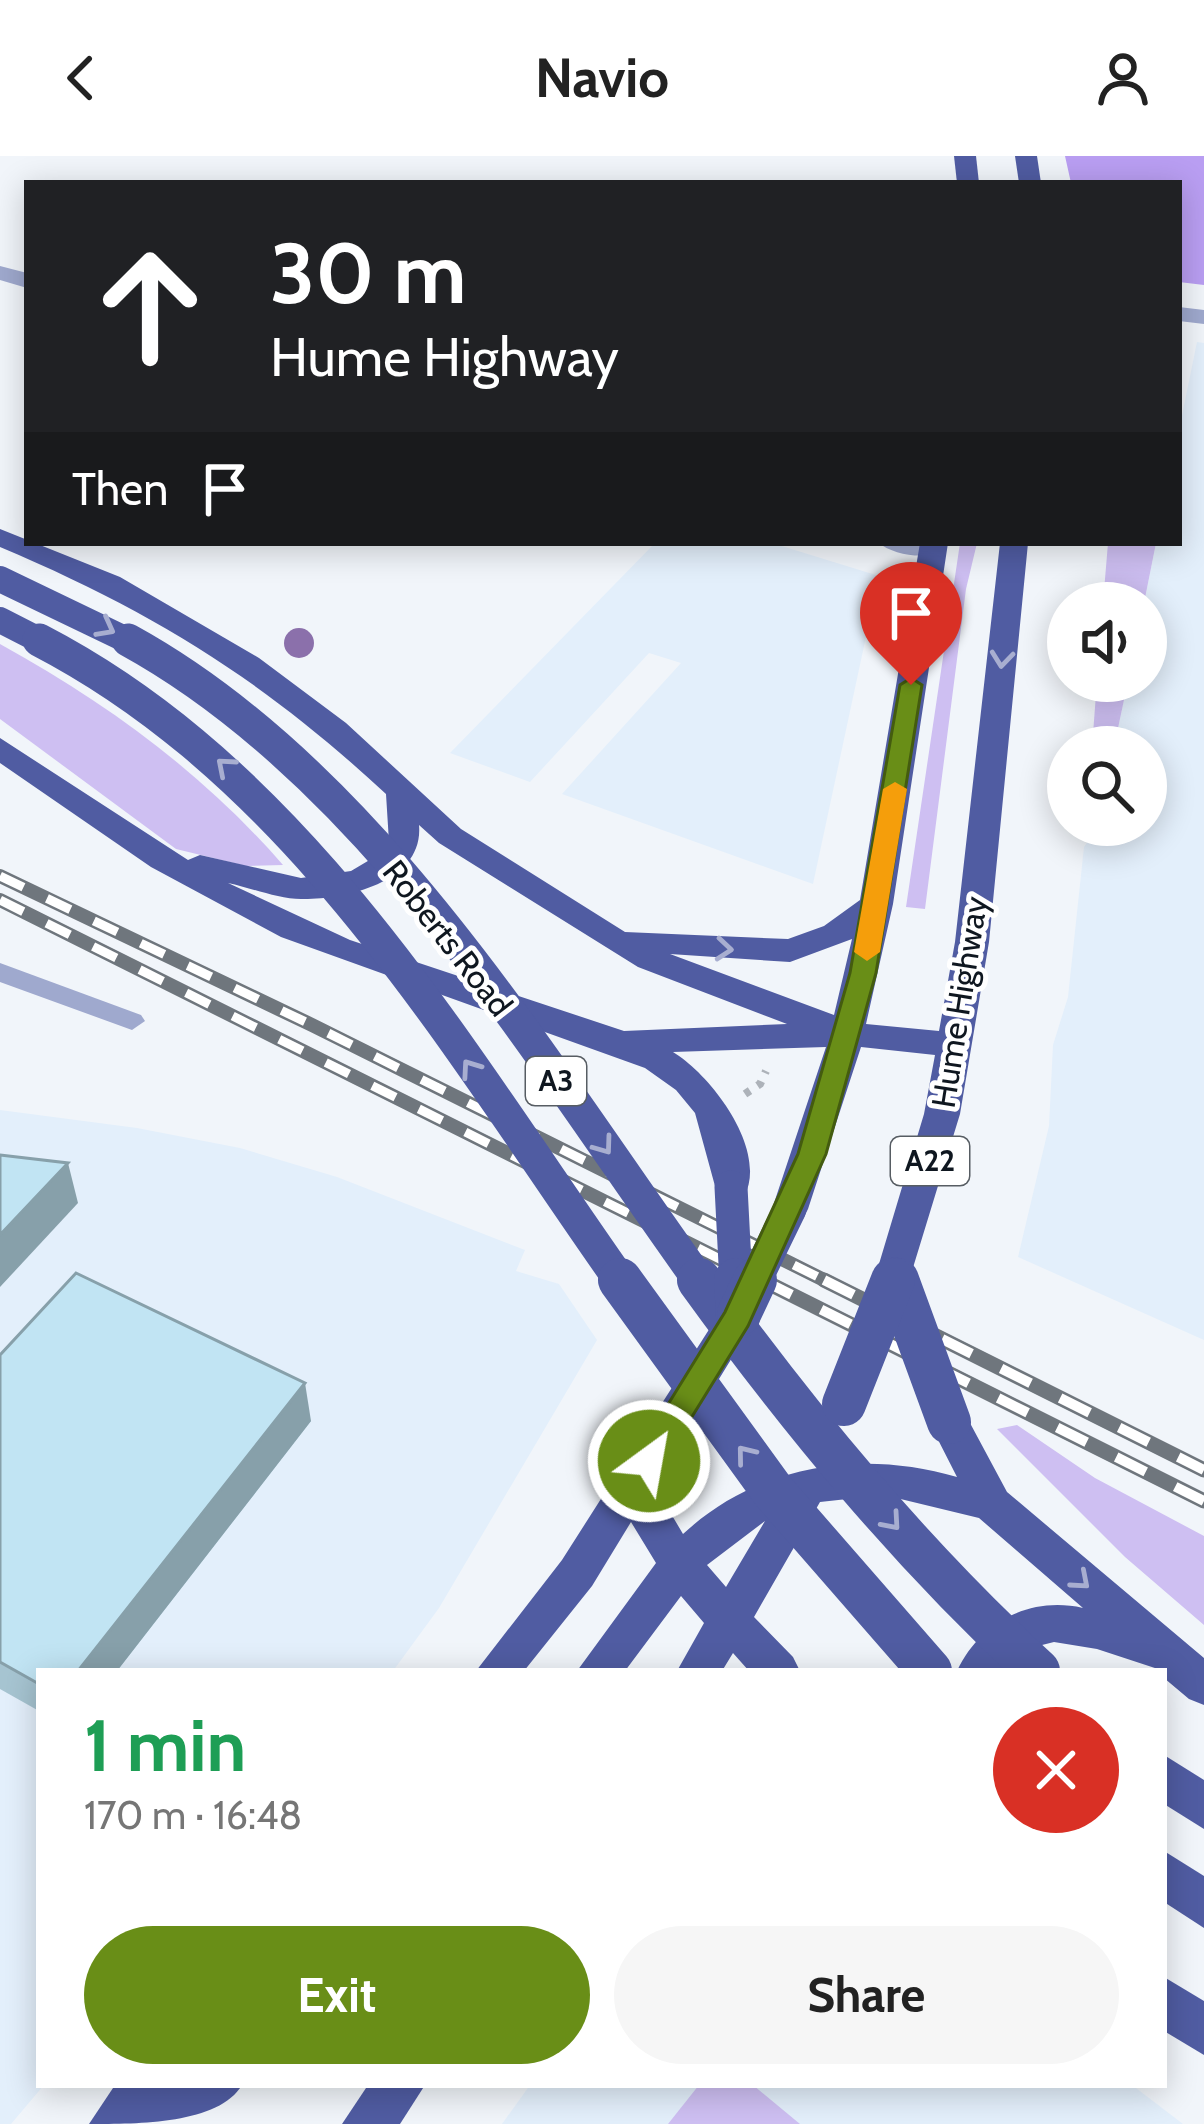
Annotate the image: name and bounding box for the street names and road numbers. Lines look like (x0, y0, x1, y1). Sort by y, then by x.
street label: Roberts Road (375, 852, 521, 1024)
street label: Hume Highway (923, 893, 995, 1110)
road number: A3 (526, 1057, 586, 1105)
road number: A22 (891, 1137, 969, 1185)

